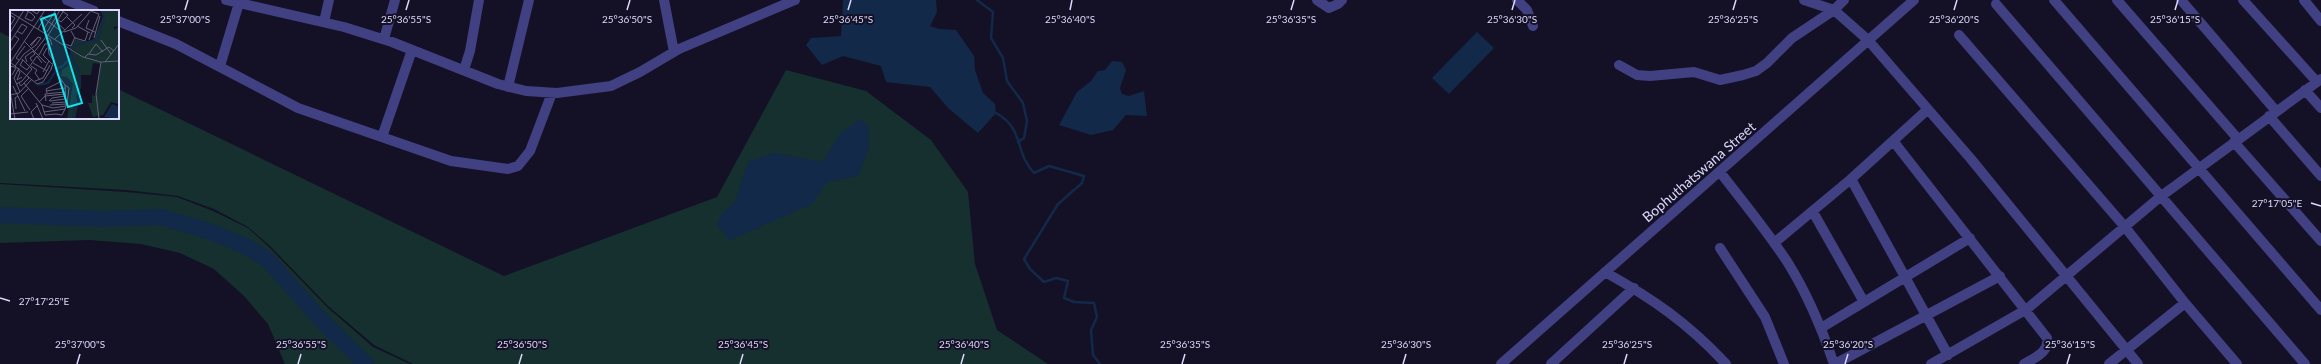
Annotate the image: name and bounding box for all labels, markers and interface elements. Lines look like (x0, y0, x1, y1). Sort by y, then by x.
inset map (10, 10, 119, 119)
text: 25°37'00"S (160, 13, 210, 25)
text: 25°36'55"S (381, 13, 431, 25)
text: 25°36'50"S (602, 13, 652, 25)
text: 25°36'45"S (823, 13, 873, 25)
text: 25°36'40"S (1045, 13, 1095, 25)
text: 25°36'35"S (1266, 13, 1316, 25)
text: 25°36'30"S (1487, 13, 1537, 25)
text: 25°36'25"S (1708, 13, 1758, 25)
text: 25°36'20"S (1929, 13, 1979, 25)
text: 25°36'15"S (2150, 13, 2200, 25)
street label: Bophuthatswana Street (1639, 118, 1759, 225)
text: 27°17'05"E (2252, 197, 2302, 209)
text: 27°17'25"E (19, 295, 69, 307)
text: 25°37'00"S (55, 338, 105, 350)
text: 25°36'55"S (276, 338, 326, 350)
text: 25°36'50"S (497, 338, 547, 350)
text: 25°36'45"S (718, 338, 768, 350)
text: 25°36'40"S (939, 338, 989, 350)
text: 25°36'35"S (1160, 338, 1210, 350)
text: 25°36'30"S (1381, 338, 1431, 350)
text: 25°36'25"S (1602, 338, 1652, 350)
text: 25°36'20"S (1823, 338, 1873, 350)
text: 25°36'15"S (2045, 338, 2095, 350)

